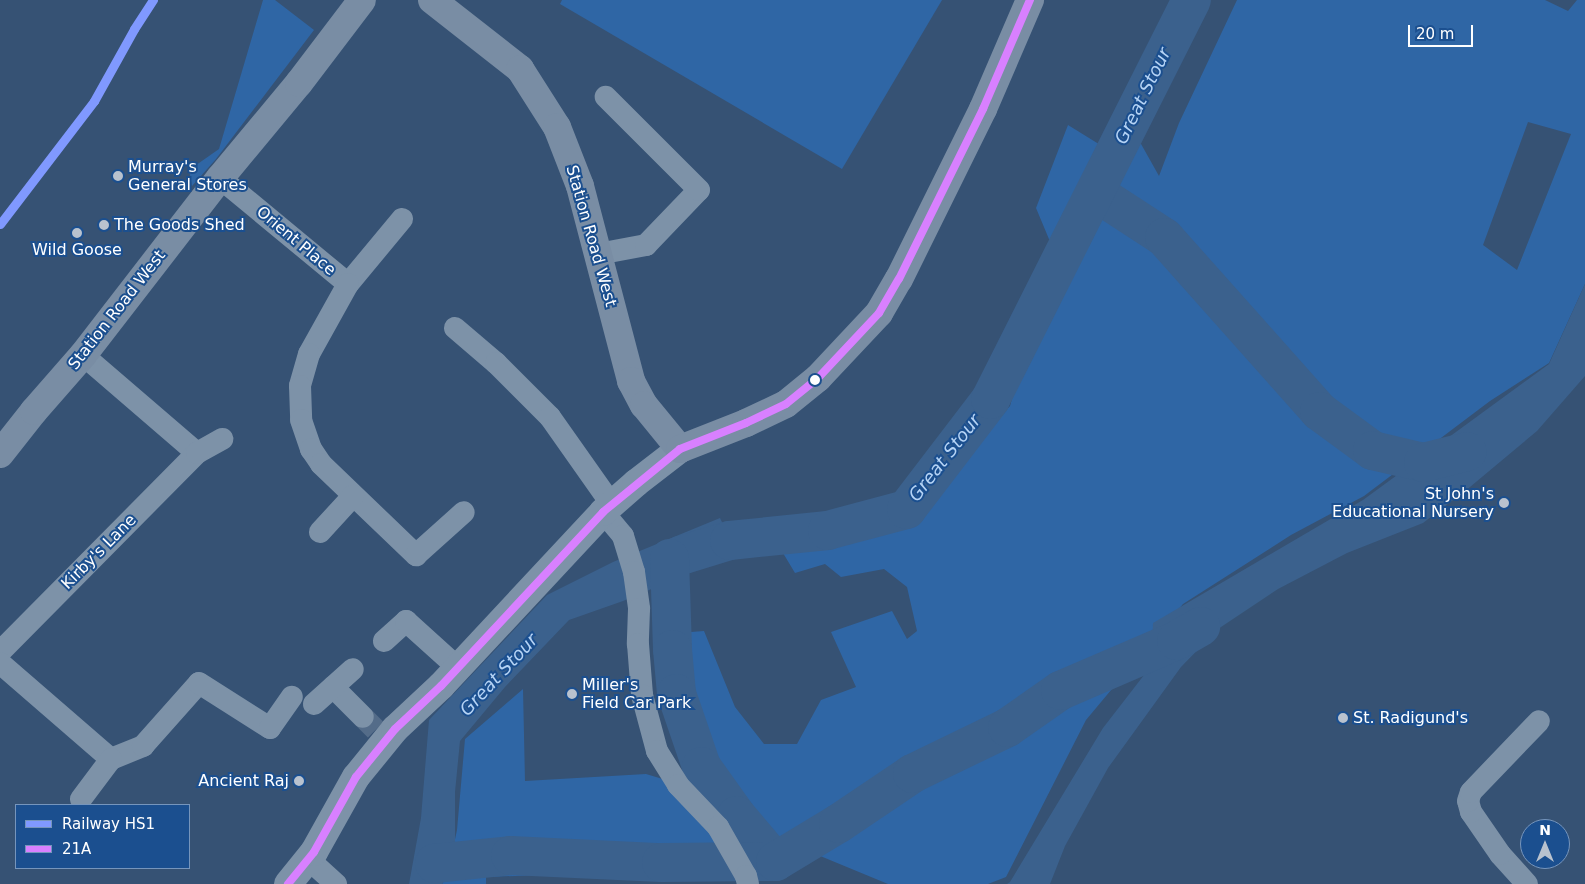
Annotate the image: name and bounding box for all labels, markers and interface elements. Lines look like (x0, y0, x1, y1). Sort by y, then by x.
scale bar (1410, 15, 1475, 47)
text: 20 m (1416, 25, 1454, 43)
water label: Great Stour (1110, 44, 1176, 148)
place label: Murray's General Stores (128, 157, 247, 195)
street label: Station Road West (562, 163, 620, 309)
marker: Murray's General Stores (112, 170, 124, 182)
street label: Orient Place (252, 202, 340, 280)
place label: The Goods Shed (114, 215, 245, 235)
marker: The Goods Shed (98, 219, 110, 231)
marker: Wild Goose (71, 227, 83, 239)
place label: Wild Goose (32, 240, 122, 260)
street label: Station Road West (64, 246, 170, 374)
unlabelled marker (810, 375, 820, 385)
water label: Great Stour (904, 410, 986, 506)
place label: St John's Educational Nursery (1332, 484, 1494, 522)
marker: St John's Educational Nursery (1498, 497, 1510, 509)
street label: Kirby's Lane (58, 511, 140, 593)
water label: Great Stour (455, 629, 543, 721)
place label: Miller's Field Car Park (582, 675, 691, 713)
marker: Miller's Field Car Park (566, 688, 578, 700)
place label: St. Radigund's (1353, 708, 1468, 728)
marker: St. Radigund's (1337, 712, 1349, 724)
place label: Ancient Raj (198, 771, 289, 791)
marker: Ancient Raj (293, 775, 305, 787)
legend (15, 804, 190, 869)
text: Railway HS1 (62, 815, 155, 833)
north arrow (1520, 819, 1570, 869)
text: N (1539, 822, 1551, 838)
text: 21A (62, 840, 91, 858)

